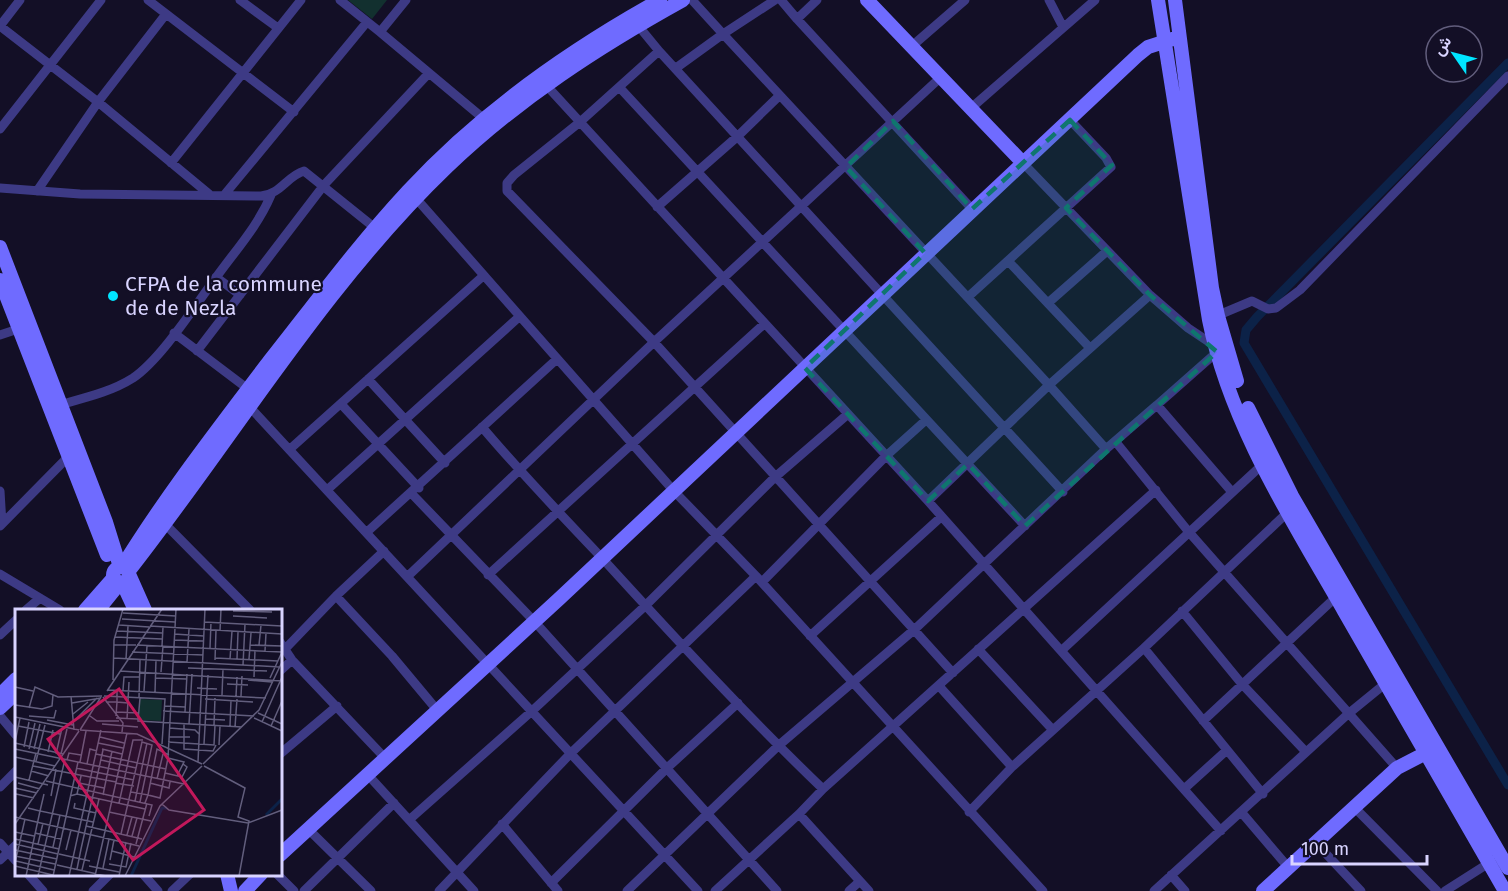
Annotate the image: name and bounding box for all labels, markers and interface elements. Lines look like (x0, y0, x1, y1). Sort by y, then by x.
north arrow (1424, 24, 1484, 84)
text: ش (1429, 32, 1455, 59)
place label: CFPA de la commune de de Nezla (125, 271, 322, 321)
marker: CFPA de la commune de de Nezla (106, 289, 120, 303)
inset map (15, 609, 282, 876)
scale bar (1292, 828, 1427, 866)
text: 100 m (1301, 838, 1349, 860)

